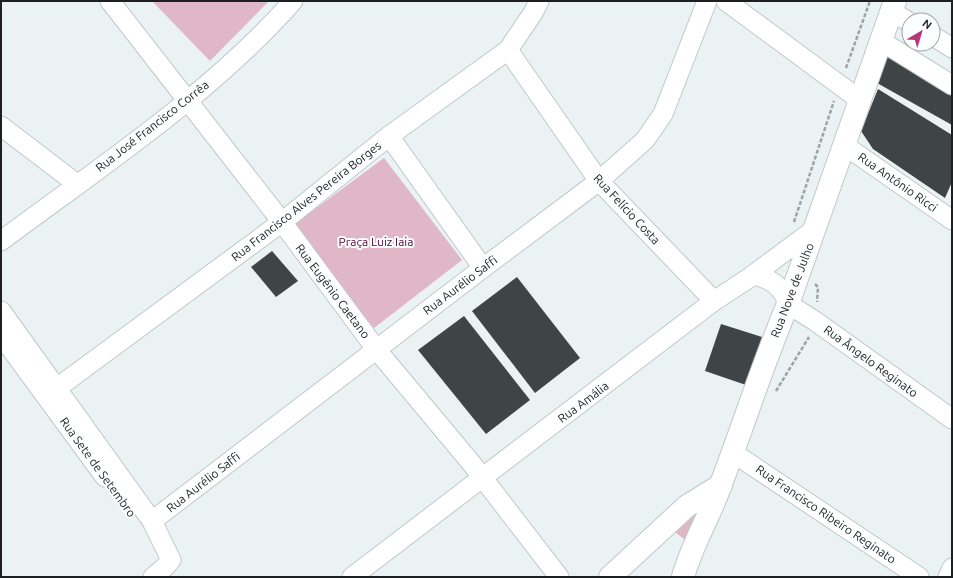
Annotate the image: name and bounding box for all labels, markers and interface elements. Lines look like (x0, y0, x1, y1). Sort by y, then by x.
north arrow (901, 12, 941, 52)
text: N (920, 17, 934, 31)
street label: Rua José Francisco Corrêa (93, 78, 211, 174)
street label: Rua Francisco Alves Pereira Borges (229, 139, 383, 263)
street label: Rua Antônio Ricci (856, 150, 940, 214)
street label: Rua Felício Costa (591, 171, 663, 247)
park label: Praça Luiz Iaia (339, 235, 413, 248)
street label: Rua Eugênio Caetano (293, 241, 373, 341)
street label: Rua Nove de Julho (768, 241, 816, 339)
street label: Rua Aurélio Saffi (420, 253, 500, 317)
street label: Rua Ângelo Reginato (821, 323, 921, 399)
street label: Rua Amália (555, 379, 611, 425)
street label: Rua Sete de Setembro (58, 415, 138, 519)
street label: Rua Aurélio Saffi (164, 449, 242, 515)
street label: Rua Francisco Ribeiro Reginato (754, 462, 898, 566)

